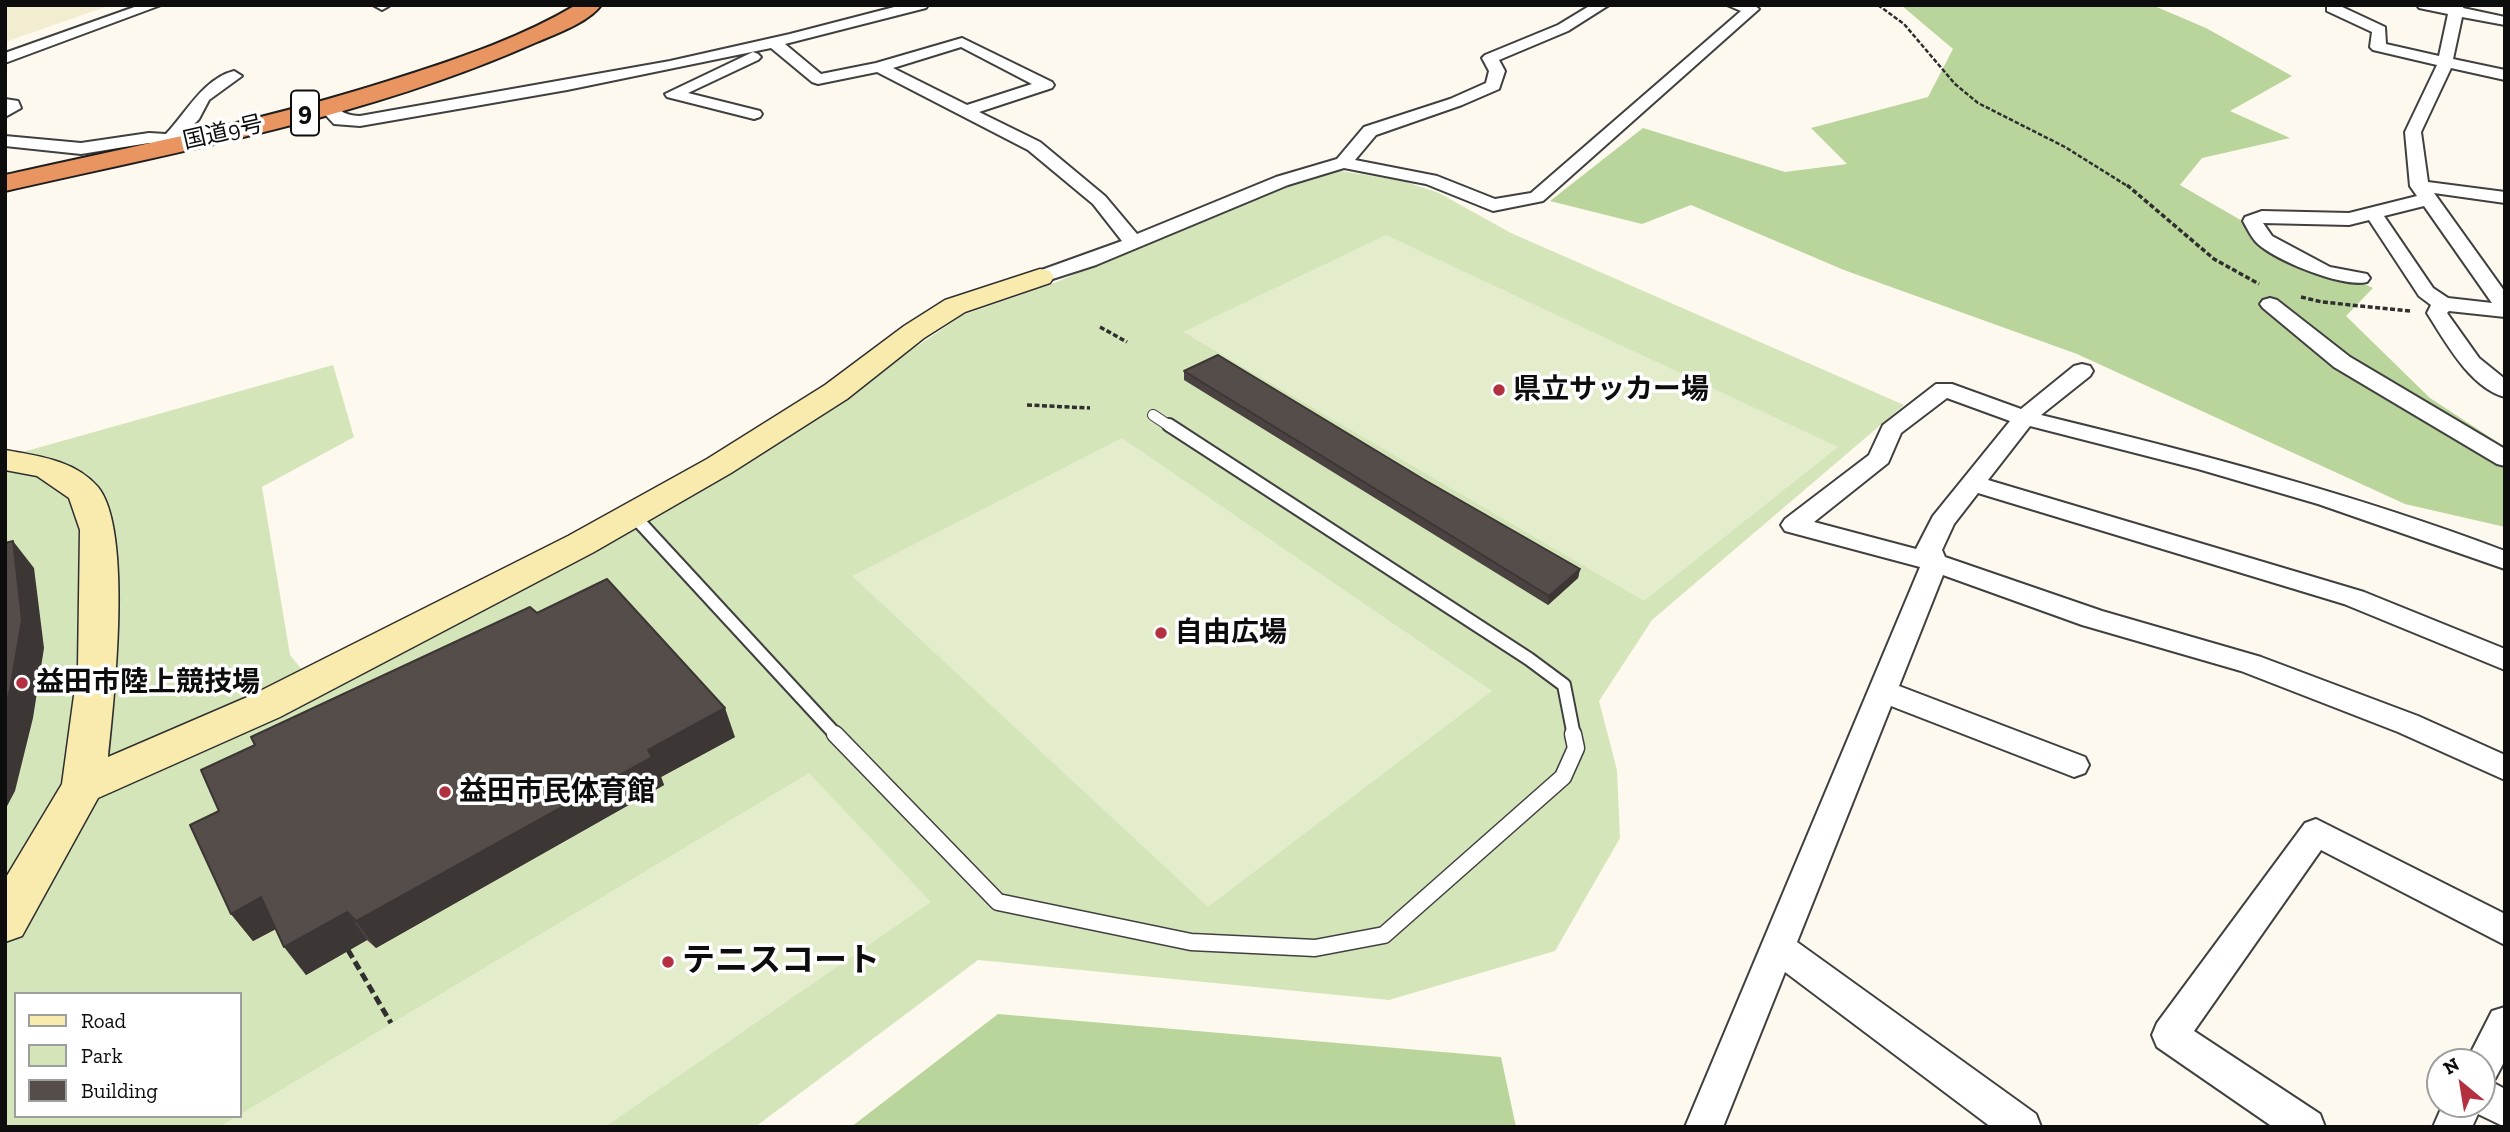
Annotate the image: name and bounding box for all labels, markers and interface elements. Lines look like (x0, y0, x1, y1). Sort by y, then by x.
road number: 9 (291, 90, 319, 136)
street label: 国道9号 (180, 110, 266, 156)
place label: 県立サッカー場 (1513, 373, 1709, 407)
marker: 県立サッカー場 (1491, 382, 1507, 398)
place label: 自由広場 (1175, 616, 1287, 650)
marker: 自由広場 (1153, 625, 1169, 641)
place label: 益田市陸上競技場 (36, 666, 260, 700)
marker: 益田市陸上競技場 (14, 675, 30, 691)
place label: 益田市民体育館 (459, 775, 655, 809)
marker: 益田市民体育館 (437, 784, 453, 800)
place label: テニスコート (682, 942, 880, 982)
marker: テニスコート (660, 954, 676, 970)
legend (14, 992, 242, 1118)
text: Road (81, 1008, 126, 1033)
text: Park (81, 1043, 123, 1068)
north arrow (2426, 1048, 2496, 1118)
text: N (2439, 1053, 2463, 1080)
text: Building (81, 1078, 158, 1103)

